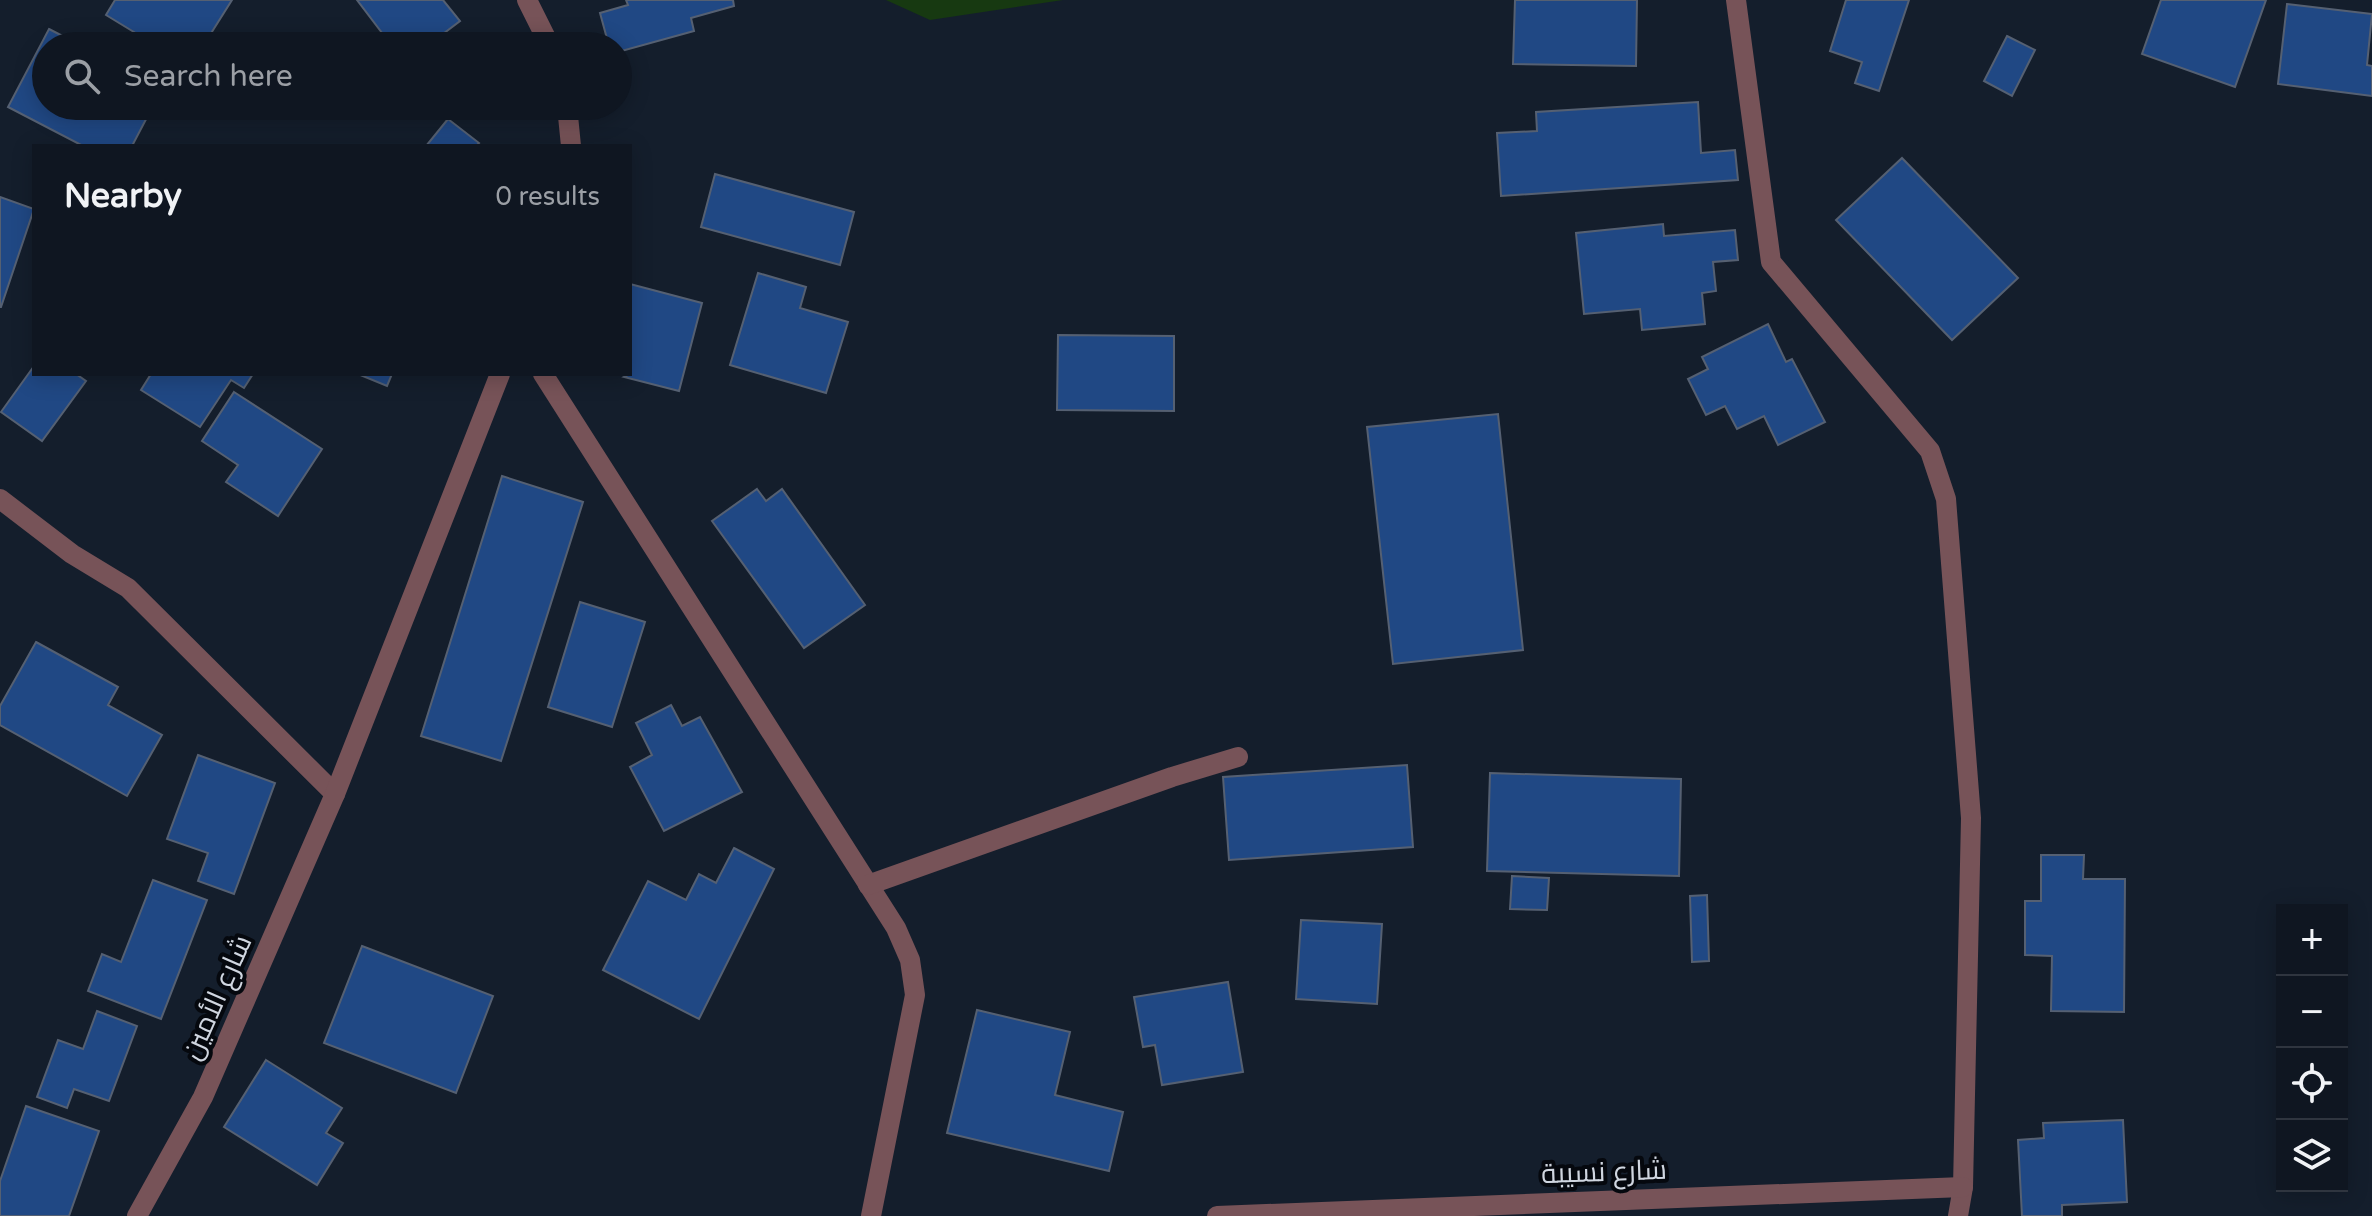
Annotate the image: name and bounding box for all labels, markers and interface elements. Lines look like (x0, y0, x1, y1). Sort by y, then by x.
search box (32, 32, 632, 120)
icon: search (60, 54, 104, 98)
text: Search here (124, 58, 293, 95)
text: Nearby (64, 176, 182, 217)
text: 0 results (495, 181, 600, 212)
map controls (2276, 904, 2348, 1192)
button: + (2276, 904, 2348, 976)
street label: شارع الأمين (174, 930, 260, 1065)
button: − (2276, 976, 2348, 1048)
button: locate (2276, 1048, 2348, 1120)
button: layers (2276, 1120, 2348, 1192)
street label: شارع نسيبة (1541, 1153, 1667, 1192)

